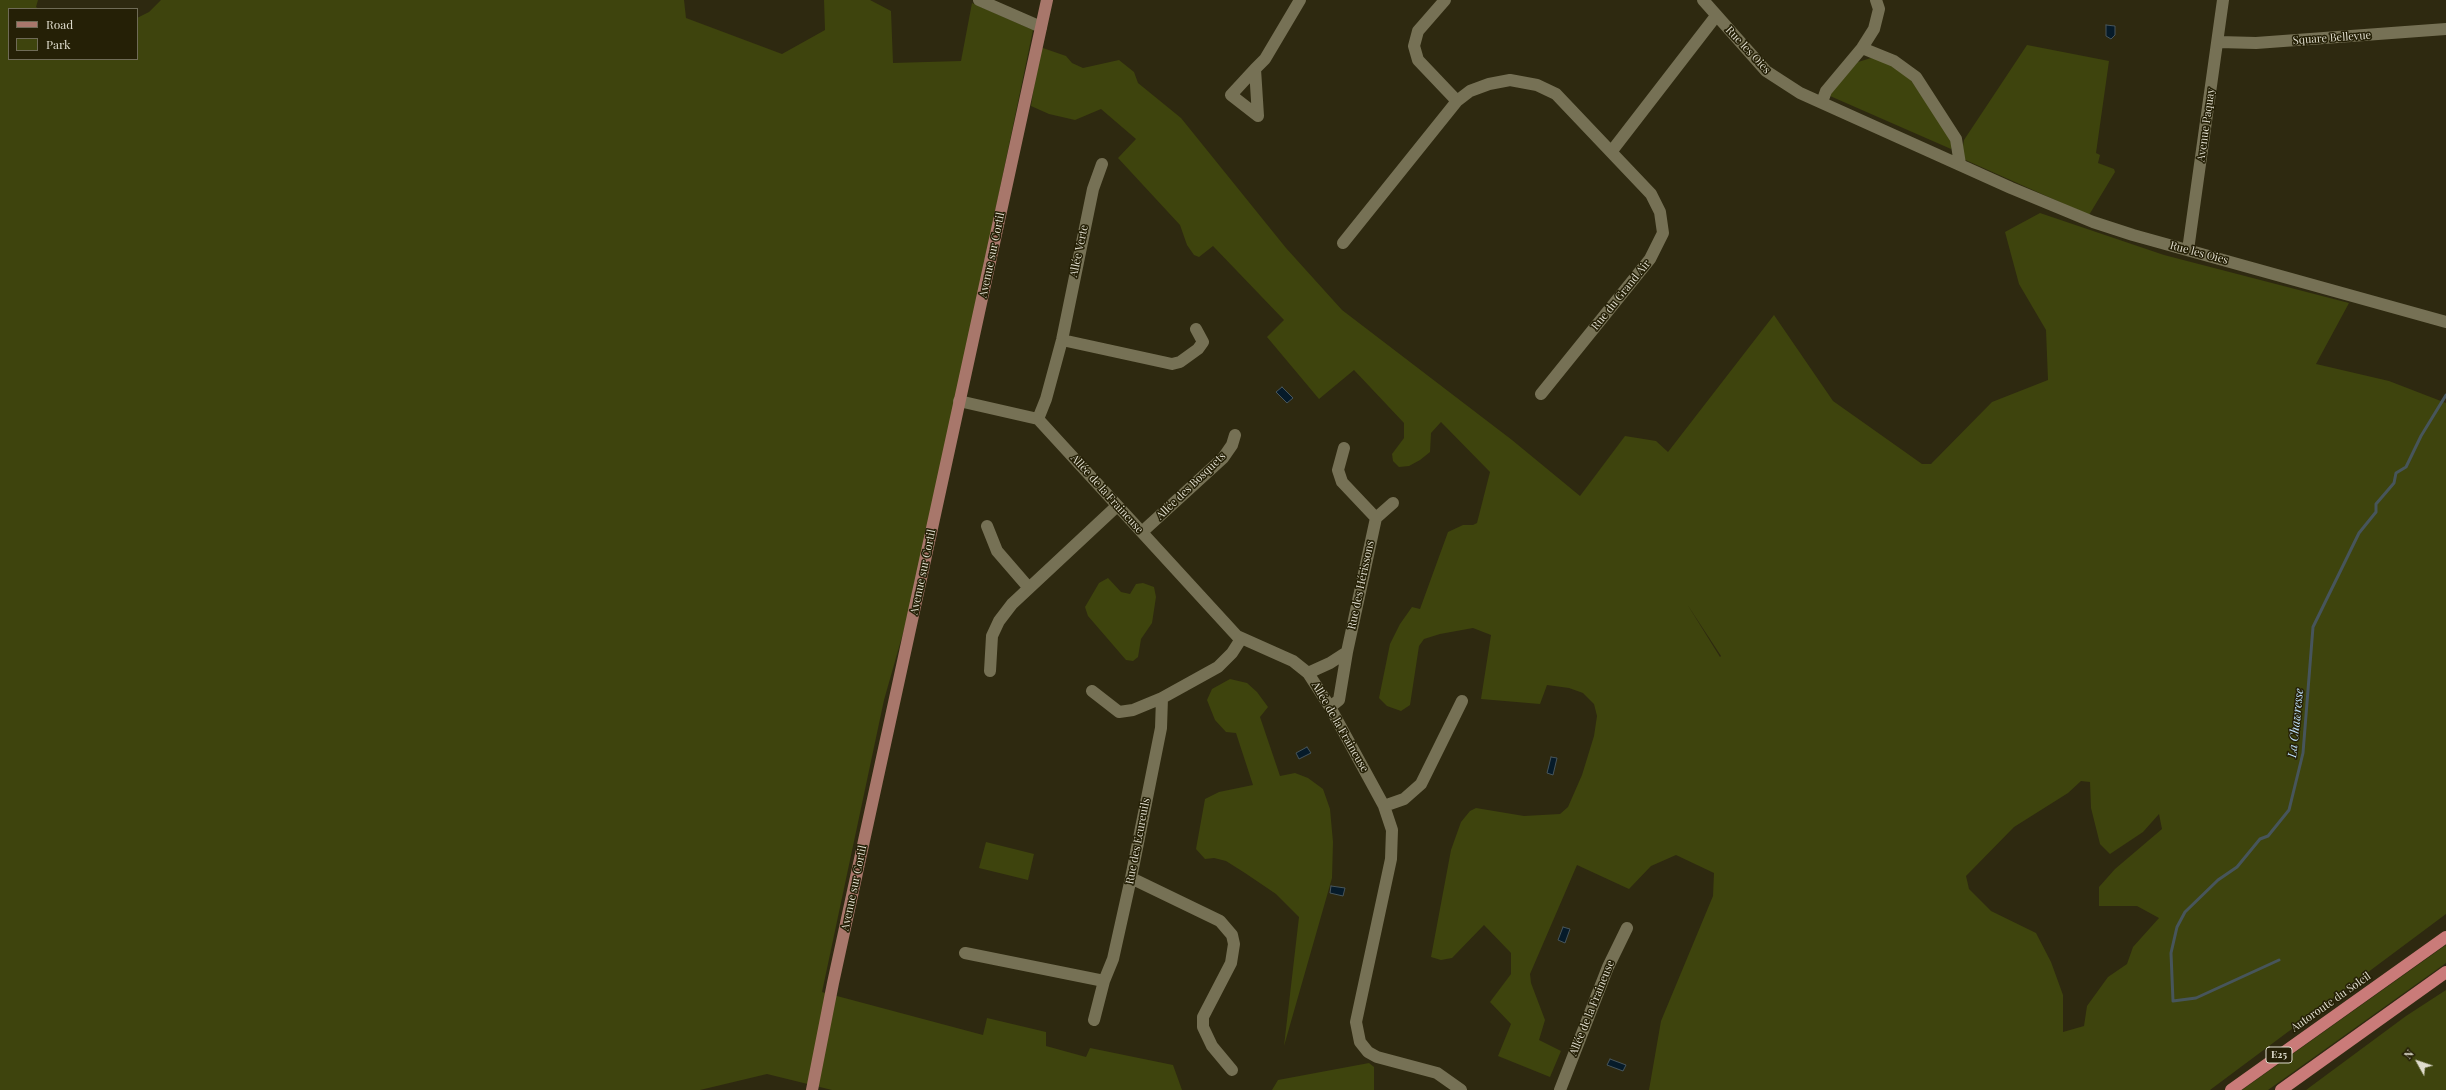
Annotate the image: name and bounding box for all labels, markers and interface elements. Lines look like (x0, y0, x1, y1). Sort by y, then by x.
legend (8, 8, 138, 60)
text: Road (46, 16, 73, 32)
street label: Rue les Oies (1723, 24, 1773, 76)
street label: Square Bellevue (2292, 29, 2372, 47)
text: Park (46, 36, 71, 52)
street label: Avenue Paquay (2194, 87, 2218, 163)
street label: Avenue sur Cortil (977, 211, 1007, 299)
street label: Allée Verte (1067, 224, 1091, 278)
street label: Rue les Oies (2168, 239, 2230, 267)
street label: Rue du Grand Air (1589, 257, 1653, 333)
street label: Allée des Bosquets (1154, 450, 1228, 522)
street label: Allée de la Fraineuse (1068, 452, 1146, 536)
street label: Avenue sur Cortil (908, 528, 938, 616)
street label: Rue des Hérissons (1345, 539, 1377, 631)
street label: Allée de la Fraineuse (1309, 680, 1371, 774)
water label: La Chawresse (2285, 688, 2307, 758)
street label: Rue des Ecureuils (1123, 797, 1153, 885)
street label: Avenue sur Cortil (839, 844, 869, 932)
street label: Allée de la Fraineuse (1567, 958, 1617, 1058)
street label: Autoroute du Soleil (2288, 969, 2374, 1035)
north arrow (2398, 1042, 2438, 1082)
text: N (2400, 1046, 2417, 1062)
road number: E25 (2266, 1047, 2292, 1063)

